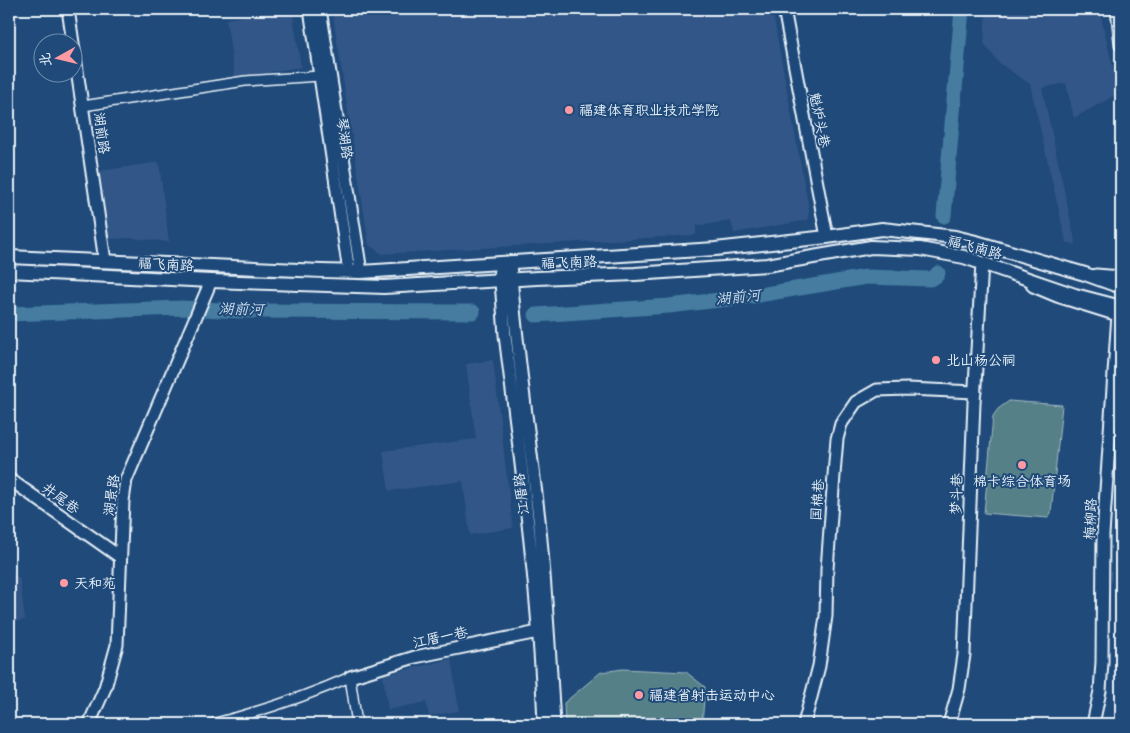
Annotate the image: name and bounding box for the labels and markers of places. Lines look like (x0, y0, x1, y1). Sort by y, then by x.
place label: 福建体育职业技术学院 (579, 98, 719, 123)
marker: 福建体育职业技术学院 (563, 104, 575, 116)
place label: 北山杨公祠 (946, 348, 1016, 373)
marker: 北山杨公祠 (930, 354, 942, 366)
marker: 棉卡综合体育场 (1016, 459, 1028, 471)
place label: 棉卡综合体育场 (973, 469, 1071, 494)
place label: 天和苑 (74, 571, 116, 596)
marker: 天和苑 (58, 577, 70, 589)
place label: 福建省射击运动中心 (649, 683, 775, 708)
marker: 福建省射击运动中心 (633, 689, 645, 701)

